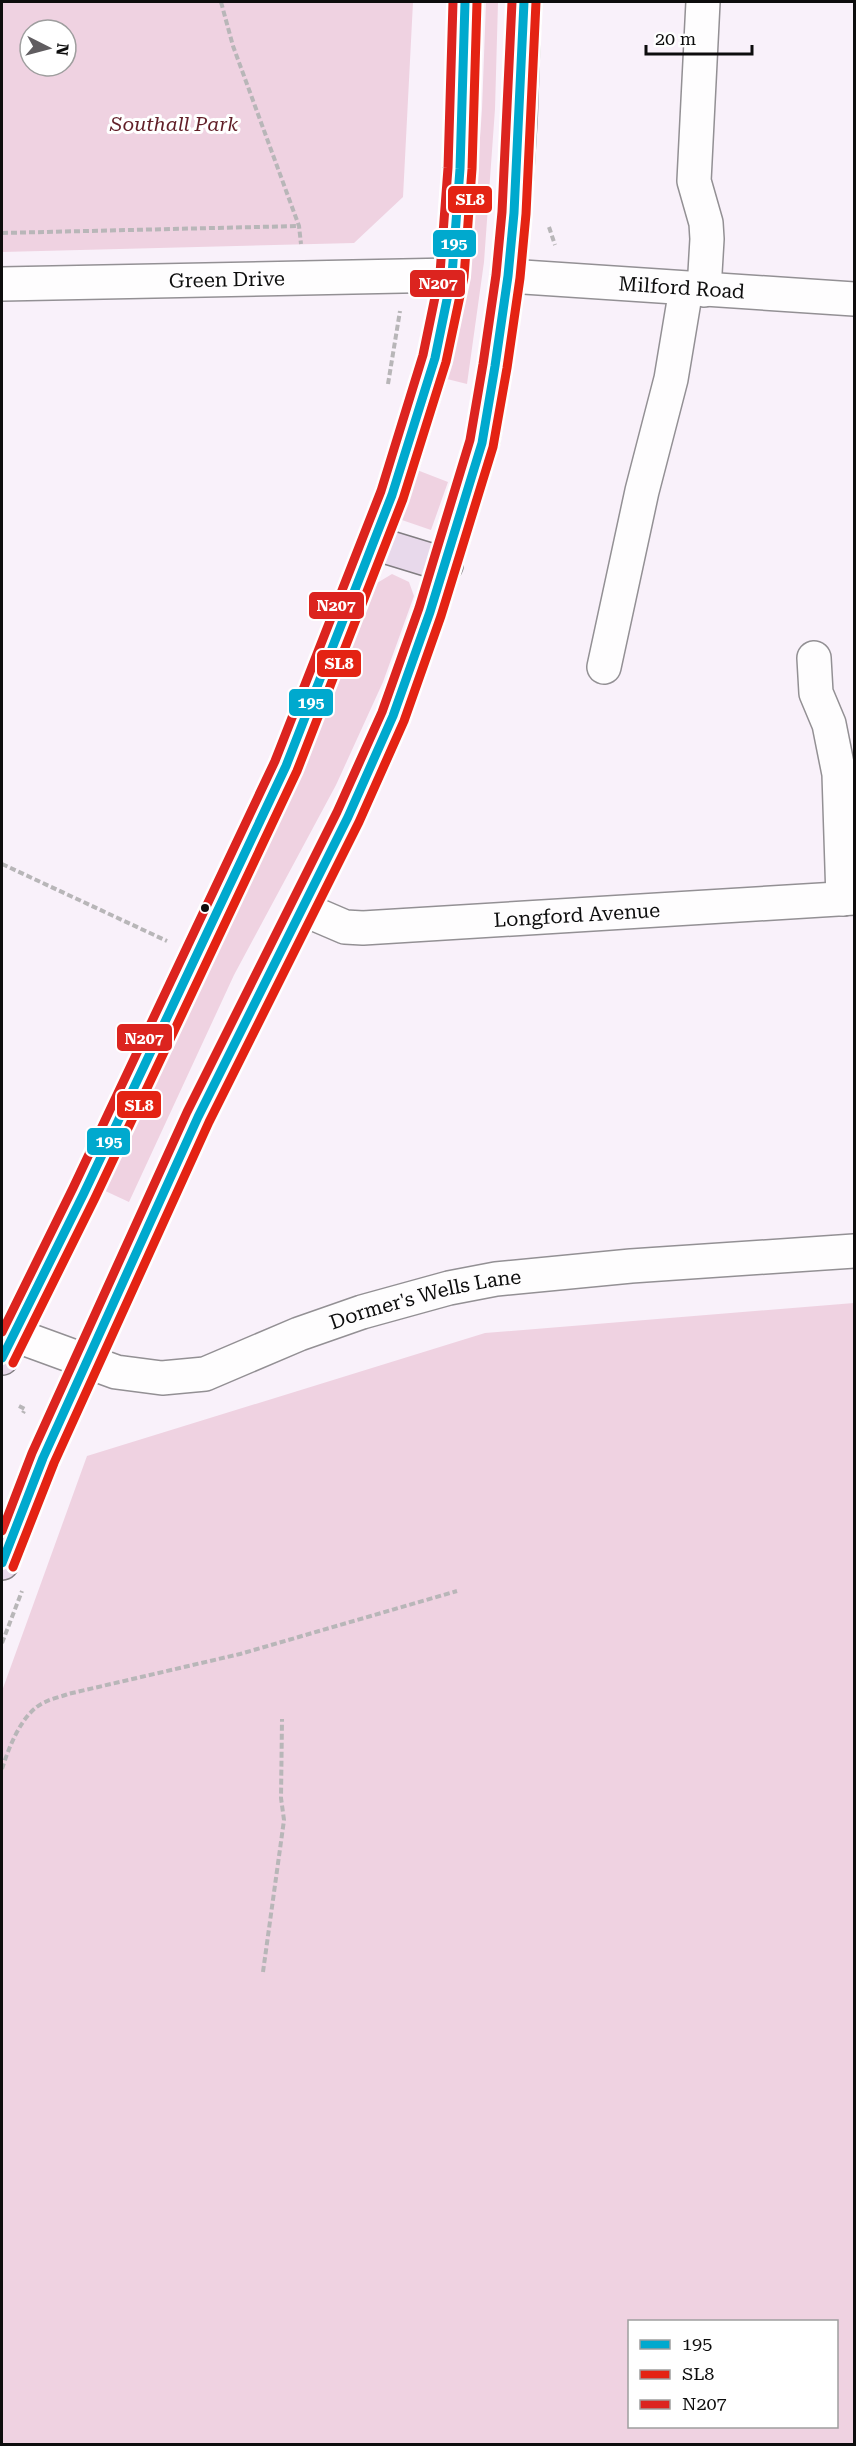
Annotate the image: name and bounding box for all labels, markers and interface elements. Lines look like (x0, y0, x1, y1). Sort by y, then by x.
north arrow (18, 18, 78, 78)
scale bar (646, 18, 752, 56)
text: 20 m (655, 28, 696, 49)
text: N (52, 42, 73, 57)
park label: Southall Park (109, 112, 238, 136)
line badge: SL8 (447, 185, 493, 214)
text: SL8 (455, 190, 485, 209)
line badge: 195 (432, 229, 477, 258)
text: 195 (441, 234, 467, 253)
street label: Green Drive (169, 266, 285, 293)
line badge: N207 (409, 269, 466, 298)
street label: Milford Road (618, 271, 746, 304)
text: N207 (418, 274, 458, 293)
line badge: N207 (308, 591, 365, 620)
text: N207 (316, 596, 356, 615)
line badge: SL8 (316, 649, 362, 678)
text: SL8 (324, 654, 354, 673)
line badge: 195 (288, 688, 334, 717)
text: 195 (298, 693, 324, 712)
street label: Longford Avenue (493, 898, 661, 932)
unlabelled marker (199, 902, 211, 914)
line badge: N207 (116, 1023, 173, 1052)
text: N207 (124, 1029, 164, 1048)
line badge: SL8 (116, 1090, 162, 1119)
text: SL8 (124, 1096, 154, 1115)
line badge: 195 (86, 1127, 131, 1156)
text: 195 (96, 1132, 122, 1151)
street label: Dormer's Wells Lane (326, 1265, 522, 1334)
legend (628, 2320, 838, 2428)
text: 195 (682, 2333, 712, 2354)
text: SL8 (682, 2363, 714, 2384)
text: N207 (682, 2393, 727, 2414)

